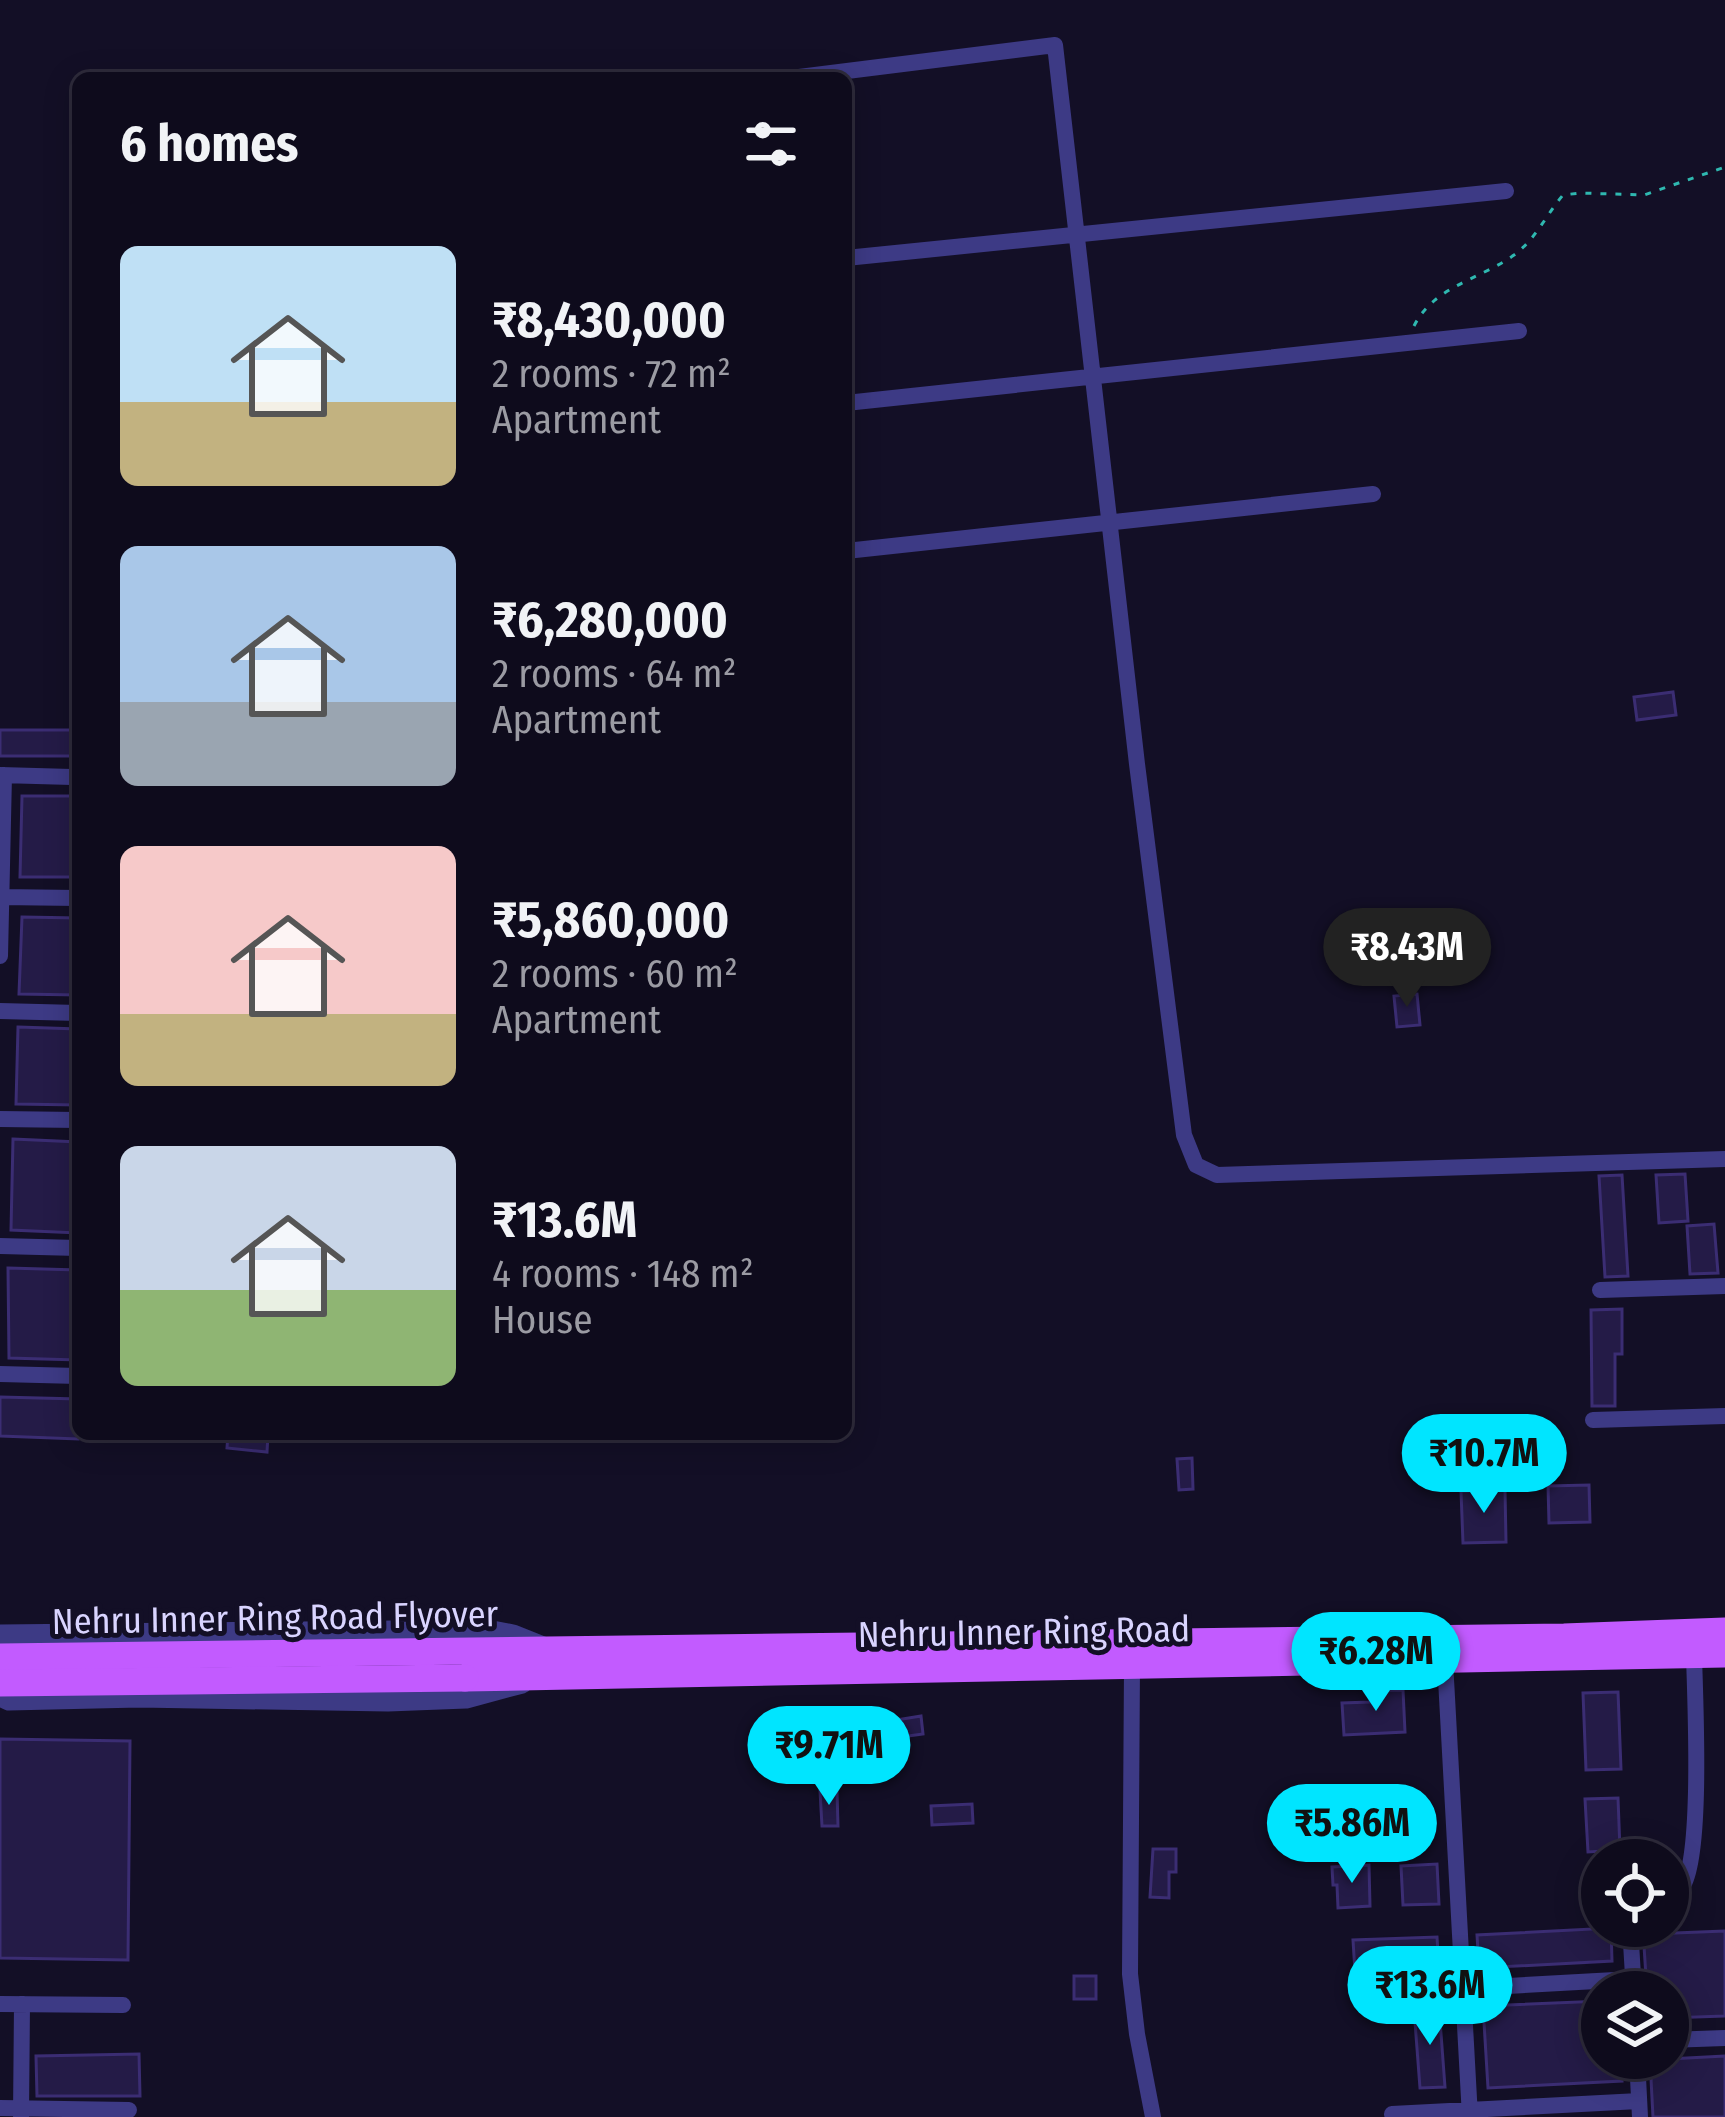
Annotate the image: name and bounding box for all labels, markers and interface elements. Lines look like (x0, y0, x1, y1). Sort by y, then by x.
icon: filters (738, 111, 804, 177)
text: 6 homes (120, 113, 298, 175)
text: ₹8,430,000 (492, 289, 726, 351)
icon: home (216, 294, 360, 438)
text: 2 rooms · 72 m² (492, 351, 731, 397)
text: Apartment (492, 397, 661, 443)
text: ₹6,280,000 (492, 589, 728, 651)
icon: home (216, 594, 360, 738)
text: 2 rooms · 64 m² (492, 651, 736, 697)
text: Apartment (492, 697, 661, 743)
text: ₹5,860,000 (492, 889, 729, 951)
icon: home (216, 894, 360, 1038)
pin: ₹8.43M (1309, 908, 1505, 1010)
text: ₹8.43M (1350, 924, 1464, 970)
text: 2 rooms · 60 m² (492, 951, 738, 997)
text: Apartment (492, 997, 661, 1043)
text: ₹13.6M (492, 1189, 637, 1251)
icon: home (216, 1194, 360, 1338)
text: 4 rooms · 148 m² (492, 1251, 754, 1297)
text: House (492, 1297, 592, 1343)
pin: ₹10.7M (1386, 1414, 1582, 1516)
text: ₹10.7M (1429, 1430, 1539, 1476)
street label: Nehru Inner Ring Road Flyover (52, 1592, 499, 1644)
street label: Nehru Inner Ring Road (857, 1607, 1191, 1657)
pin: ₹6.28M (1278, 1612, 1474, 1714)
text: ₹6.28M (1318, 1628, 1434, 1674)
pin: ₹9.71M (731, 1706, 927, 1808)
text: ₹9.71M (774, 1722, 884, 1768)
pin: ₹5.86M (1254, 1784, 1450, 1886)
text: ₹5.86M (1294, 1800, 1410, 1846)
map controls (1581, 1839, 1689, 2079)
button: locate (1581, 1839, 1689, 1947)
pin: ₹13.6M (1332, 1946, 1528, 2048)
text: ₹13.6M (1374, 1962, 1486, 2008)
button: layers (1581, 1971, 1689, 2079)

